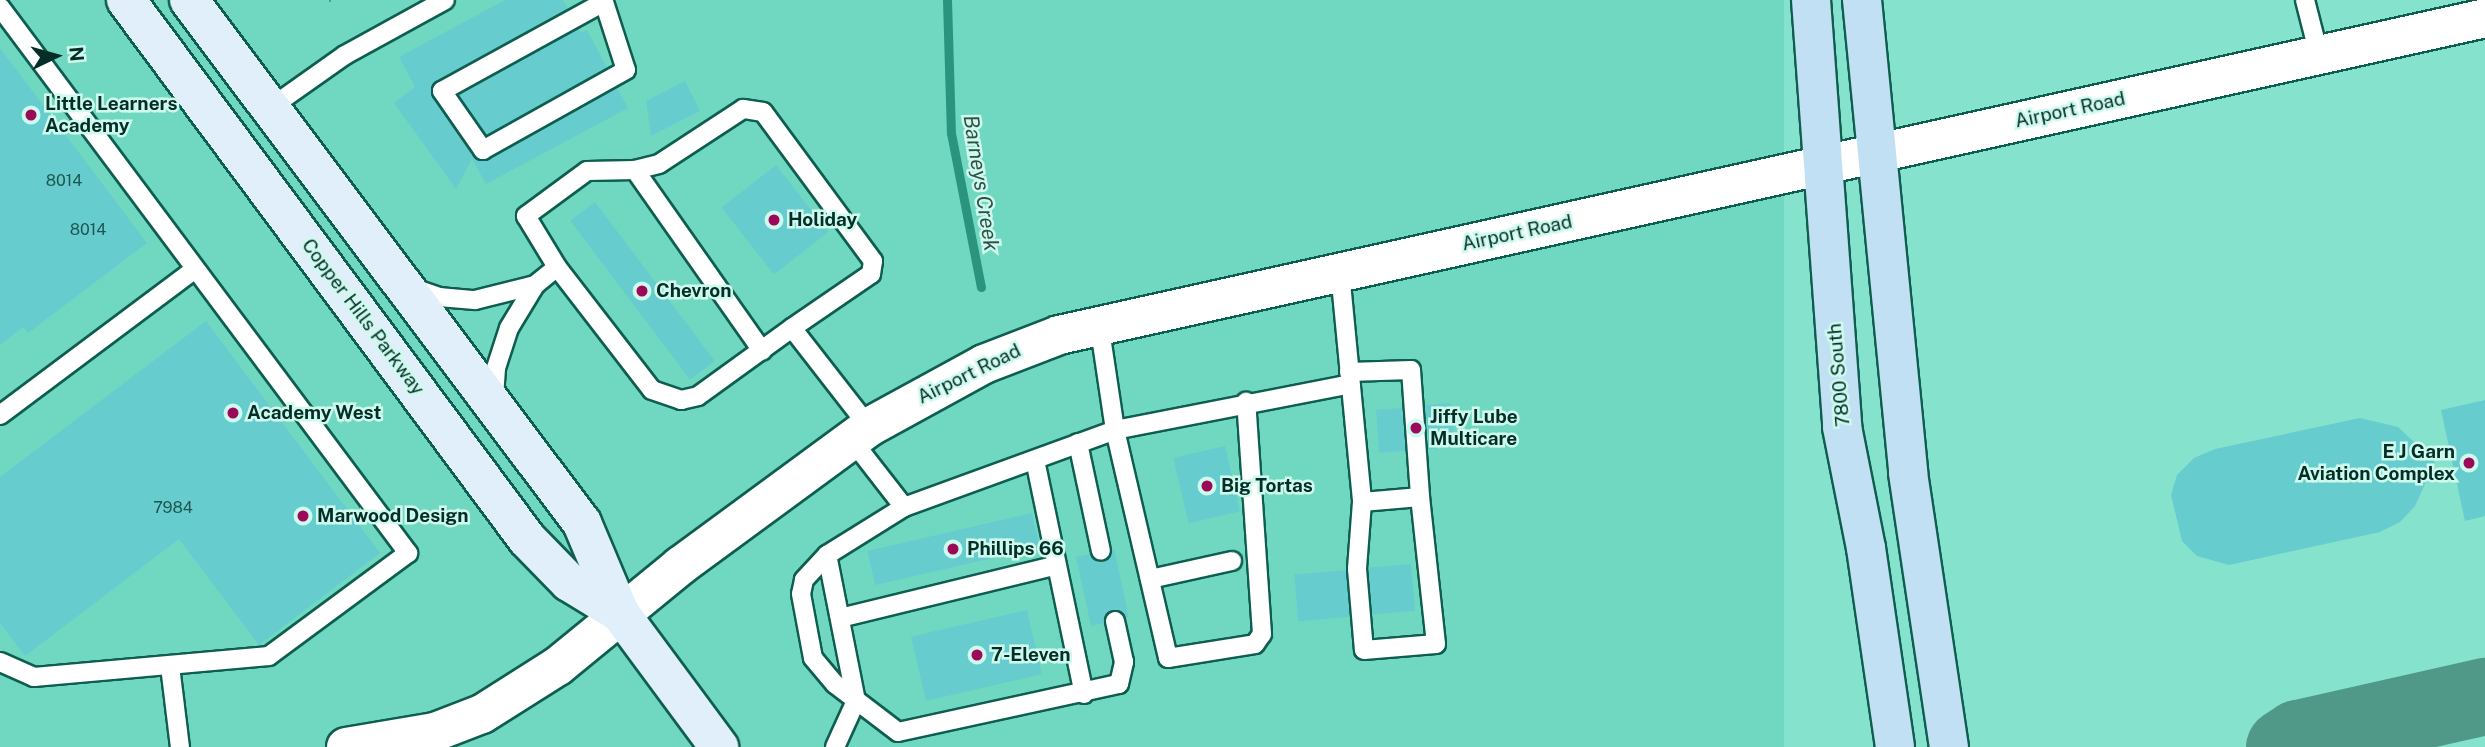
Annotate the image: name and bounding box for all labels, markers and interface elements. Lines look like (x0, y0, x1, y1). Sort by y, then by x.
north arrow (21, 21, 91, 91)
text: N (65, 46, 89, 63)
street label: Airport Road (2013, 87, 2127, 133)
place label: Little Learners Academy (45, 93, 177, 137)
marker: Little Learners Academy (23, 107, 39, 123)
water label: Barneys Creek (958, 113, 1004, 253)
house number: 8014 (46, 171, 82, 191)
place label: Holiday (788, 209, 857, 231)
street label: Airport Road (1460, 210, 1574, 256)
marker: Holiday (766, 212, 782, 228)
house number: 8014 (70, 220, 106, 240)
street label: Copper Hills Parkway (297, 234, 429, 400)
place label: Chevron (656, 280, 731, 302)
marker: Chevron (634, 283, 650, 299)
street label: 7800 South (1823, 322, 1855, 428)
street label: Airport Road (914, 339, 1024, 409)
place label: Academy West (247, 402, 382, 424)
marker: Academy West (225, 405, 241, 421)
place label: Jiffy Lube Multicare (1430, 406, 1518, 450)
marker: Jiffy Lube Multicare (1408, 420, 1424, 436)
place label: E J Garn Aviation Complex (2297, 441, 2455, 485)
marker: E J Garn Aviation Complex (2461, 455, 2477, 471)
place label: Big Tortas (1221, 475, 1313, 497)
marker: Big Tortas (1199, 478, 1215, 494)
house number: 7984 (153, 498, 193, 518)
place label: Marwood Design (317, 505, 468, 527)
marker: Marwood Design (295, 508, 311, 524)
place label: Phillips 66 (967, 538, 1064, 560)
marker: Phillips 66 (945, 541, 961, 557)
place label: 7-Eleven (991, 644, 1070, 666)
marker: 7-Eleven (969, 647, 985, 663)

